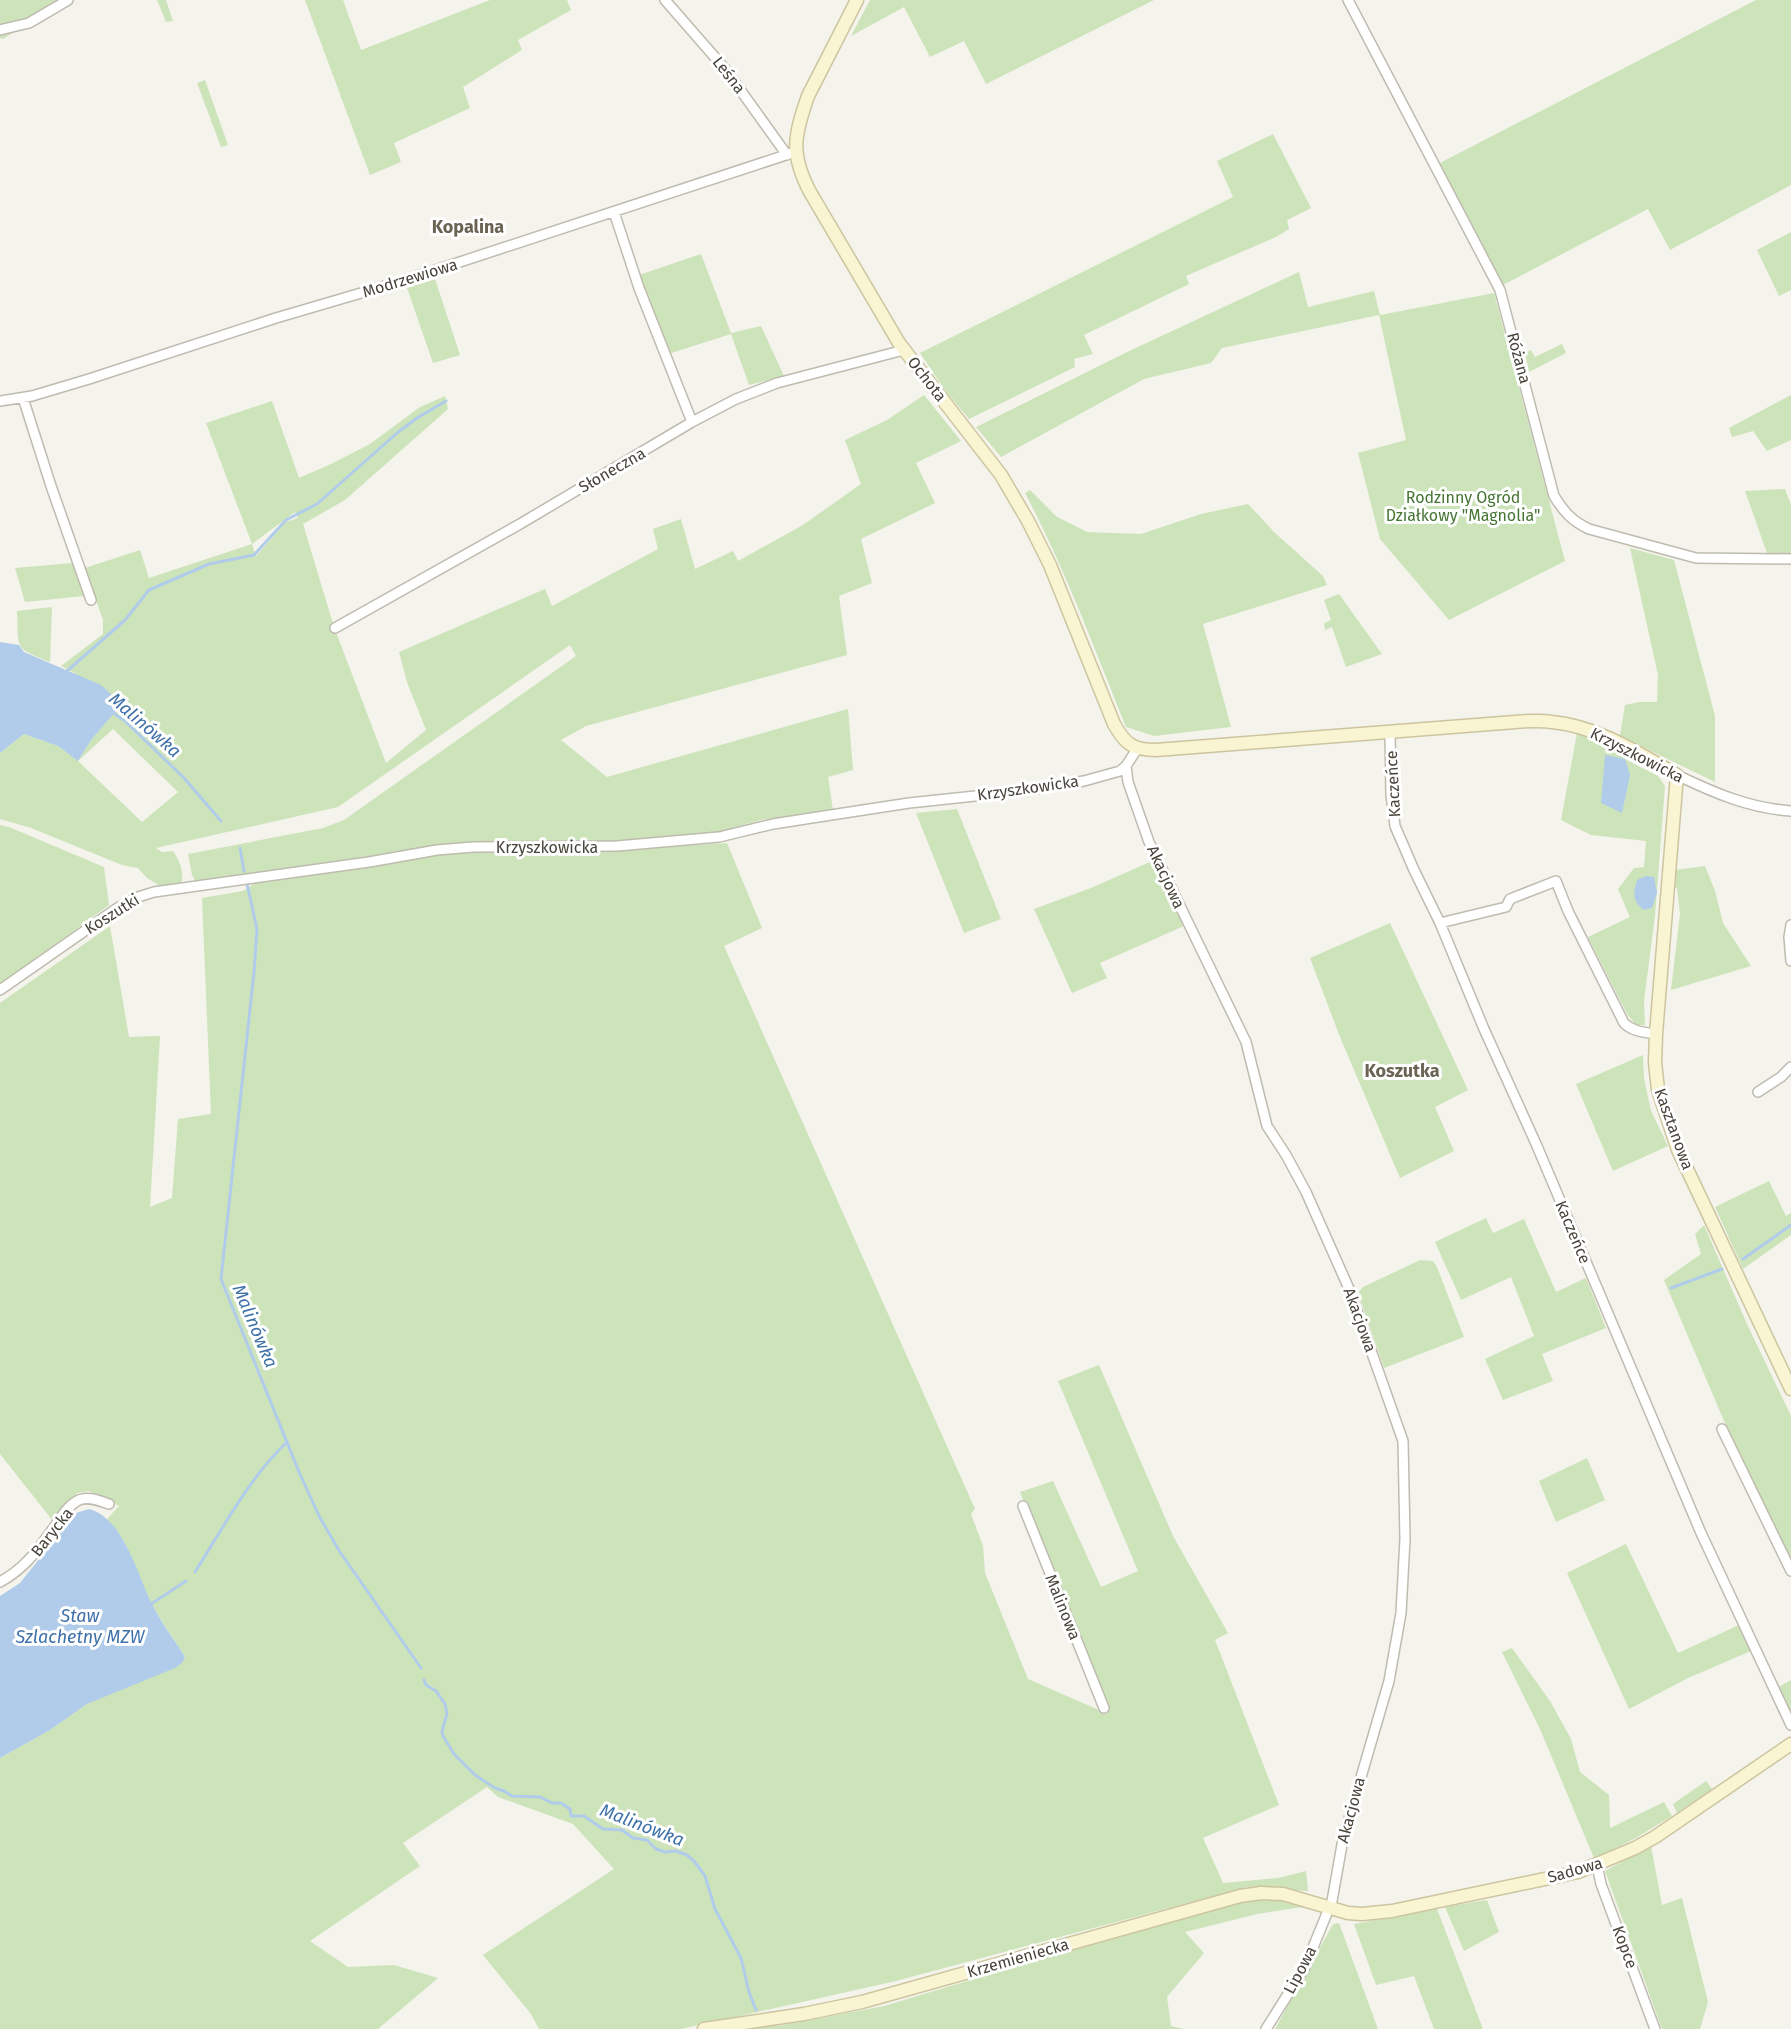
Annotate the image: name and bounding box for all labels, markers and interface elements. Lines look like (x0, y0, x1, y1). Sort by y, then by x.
street label: Leśna (709, 53, 749, 97)
district label: Kopalina (432, 216, 504, 238)
street label: Modrzewiowa (360, 255, 460, 301)
street label: Różana (1503, 330, 1535, 386)
street label: Ochota (904, 353, 950, 405)
street label: Słoneczna (575, 443, 649, 497)
park label: Rodzinny Ogród Działkowy "Magnolia" (1386, 488, 1540, 525)
water label: Malinówka (105, 688, 185, 762)
street label: Krzyszkowicka (1587, 723, 1687, 787)
street label: Kaczeńce (1382, 750, 1404, 818)
street label: Krzyszkowicka (976, 771, 1080, 805)
street label: Krzyszkowicka (496, 838, 598, 857)
street label: Akacjowa (1143, 842, 1189, 912)
street label: Koszutki (81, 890, 143, 938)
district label: Koszutka (1364, 1060, 1440, 1082)
street label: Kasztanowa (1650, 1086, 1698, 1172)
street label: Kaczeńce (1551, 1198, 1595, 1266)
water label: Malinówka (228, 1281, 282, 1371)
street label: Akacjowa (1340, 1285, 1380, 1355)
street label: Barycka (27, 1504, 77, 1560)
street label: Malinowa (1041, 1571, 1085, 1643)
water label: Staw Szlachetny MZW (15, 1605, 146, 1648)
street label: Akacjowa (1333, 1775, 1369, 1845)
water label: Malinówka (597, 1799, 687, 1851)
street label: Sadowa (1545, 1853, 1605, 1887)
street label: Kopce (1609, 1923, 1641, 1971)
street label: Krzemieniecka (965, 1934, 1071, 1982)
street label: Lipowa (1280, 1943, 1320, 1997)

